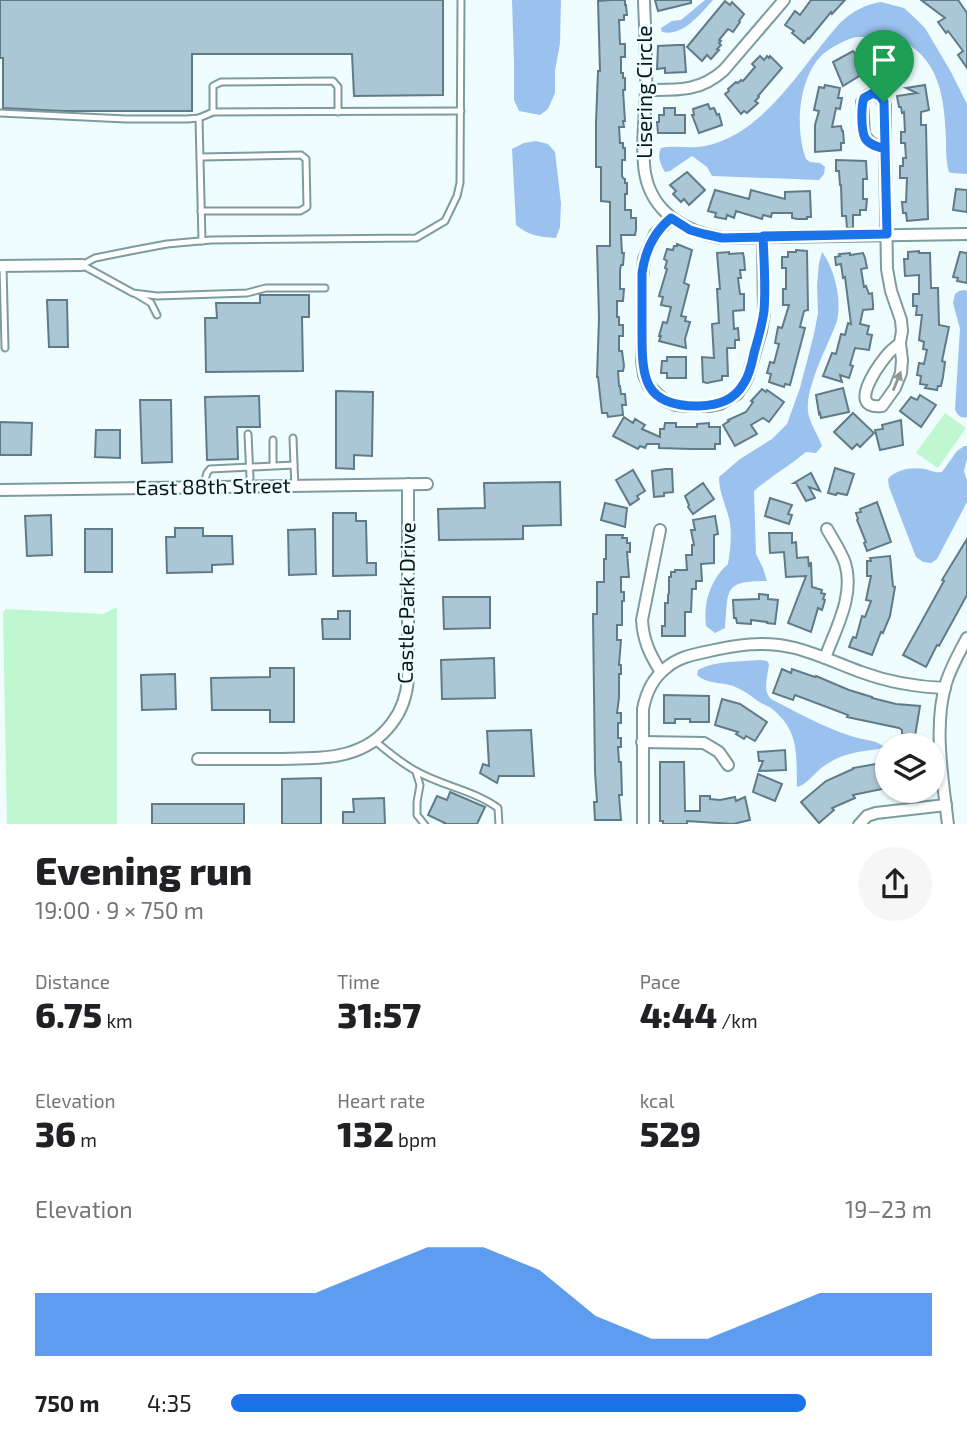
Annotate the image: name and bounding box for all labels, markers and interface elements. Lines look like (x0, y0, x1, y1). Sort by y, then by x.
street label: Lisering Circle (631, 25, 656, 159)
pin (854, 30, 914, 102)
icon: arrive (865, 41, 903, 79)
one-way arrow (891, 370, 902, 391)
street label: East 88th Street (135, 472, 291, 499)
street label: Castle Park Drive (392, 522, 419, 684)
map controls (875, 733, 945, 803)
button: layers (875, 733, 945, 803)
text: Evening run (35, 847, 252, 893)
button: share (858, 847, 932, 921)
text: 19:00 · 9 × 750 m (35, 896, 204, 924)
text: Distance (35, 970, 110, 993)
text: Time (337, 970, 380, 993)
text: Pace (640, 970, 681, 993)
text: 6.75 (35, 993, 102, 1035)
text: 31:57 (337, 993, 421, 1035)
text: 4:44 (640, 993, 717, 1035)
text: km (102, 1009, 133, 1032)
text: /km (717, 1009, 758, 1032)
text: Elevation (35, 1089, 116, 1112)
text: Heart rate (337, 1089, 425, 1112)
text: kcal (640, 1089, 674, 1112)
text: 36 (35, 1112, 76, 1154)
text: 132 (337, 1112, 394, 1154)
text: 529 (640, 1112, 701, 1154)
text: m (76, 1128, 97, 1151)
text: bpm (394, 1128, 437, 1151)
text: Elevation (35, 1195, 133, 1223)
text: 19–23 m (845, 1195, 932, 1223)
text: 750 m (35, 1389, 100, 1417)
text: 4:35 (147, 1389, 192, 1417)

